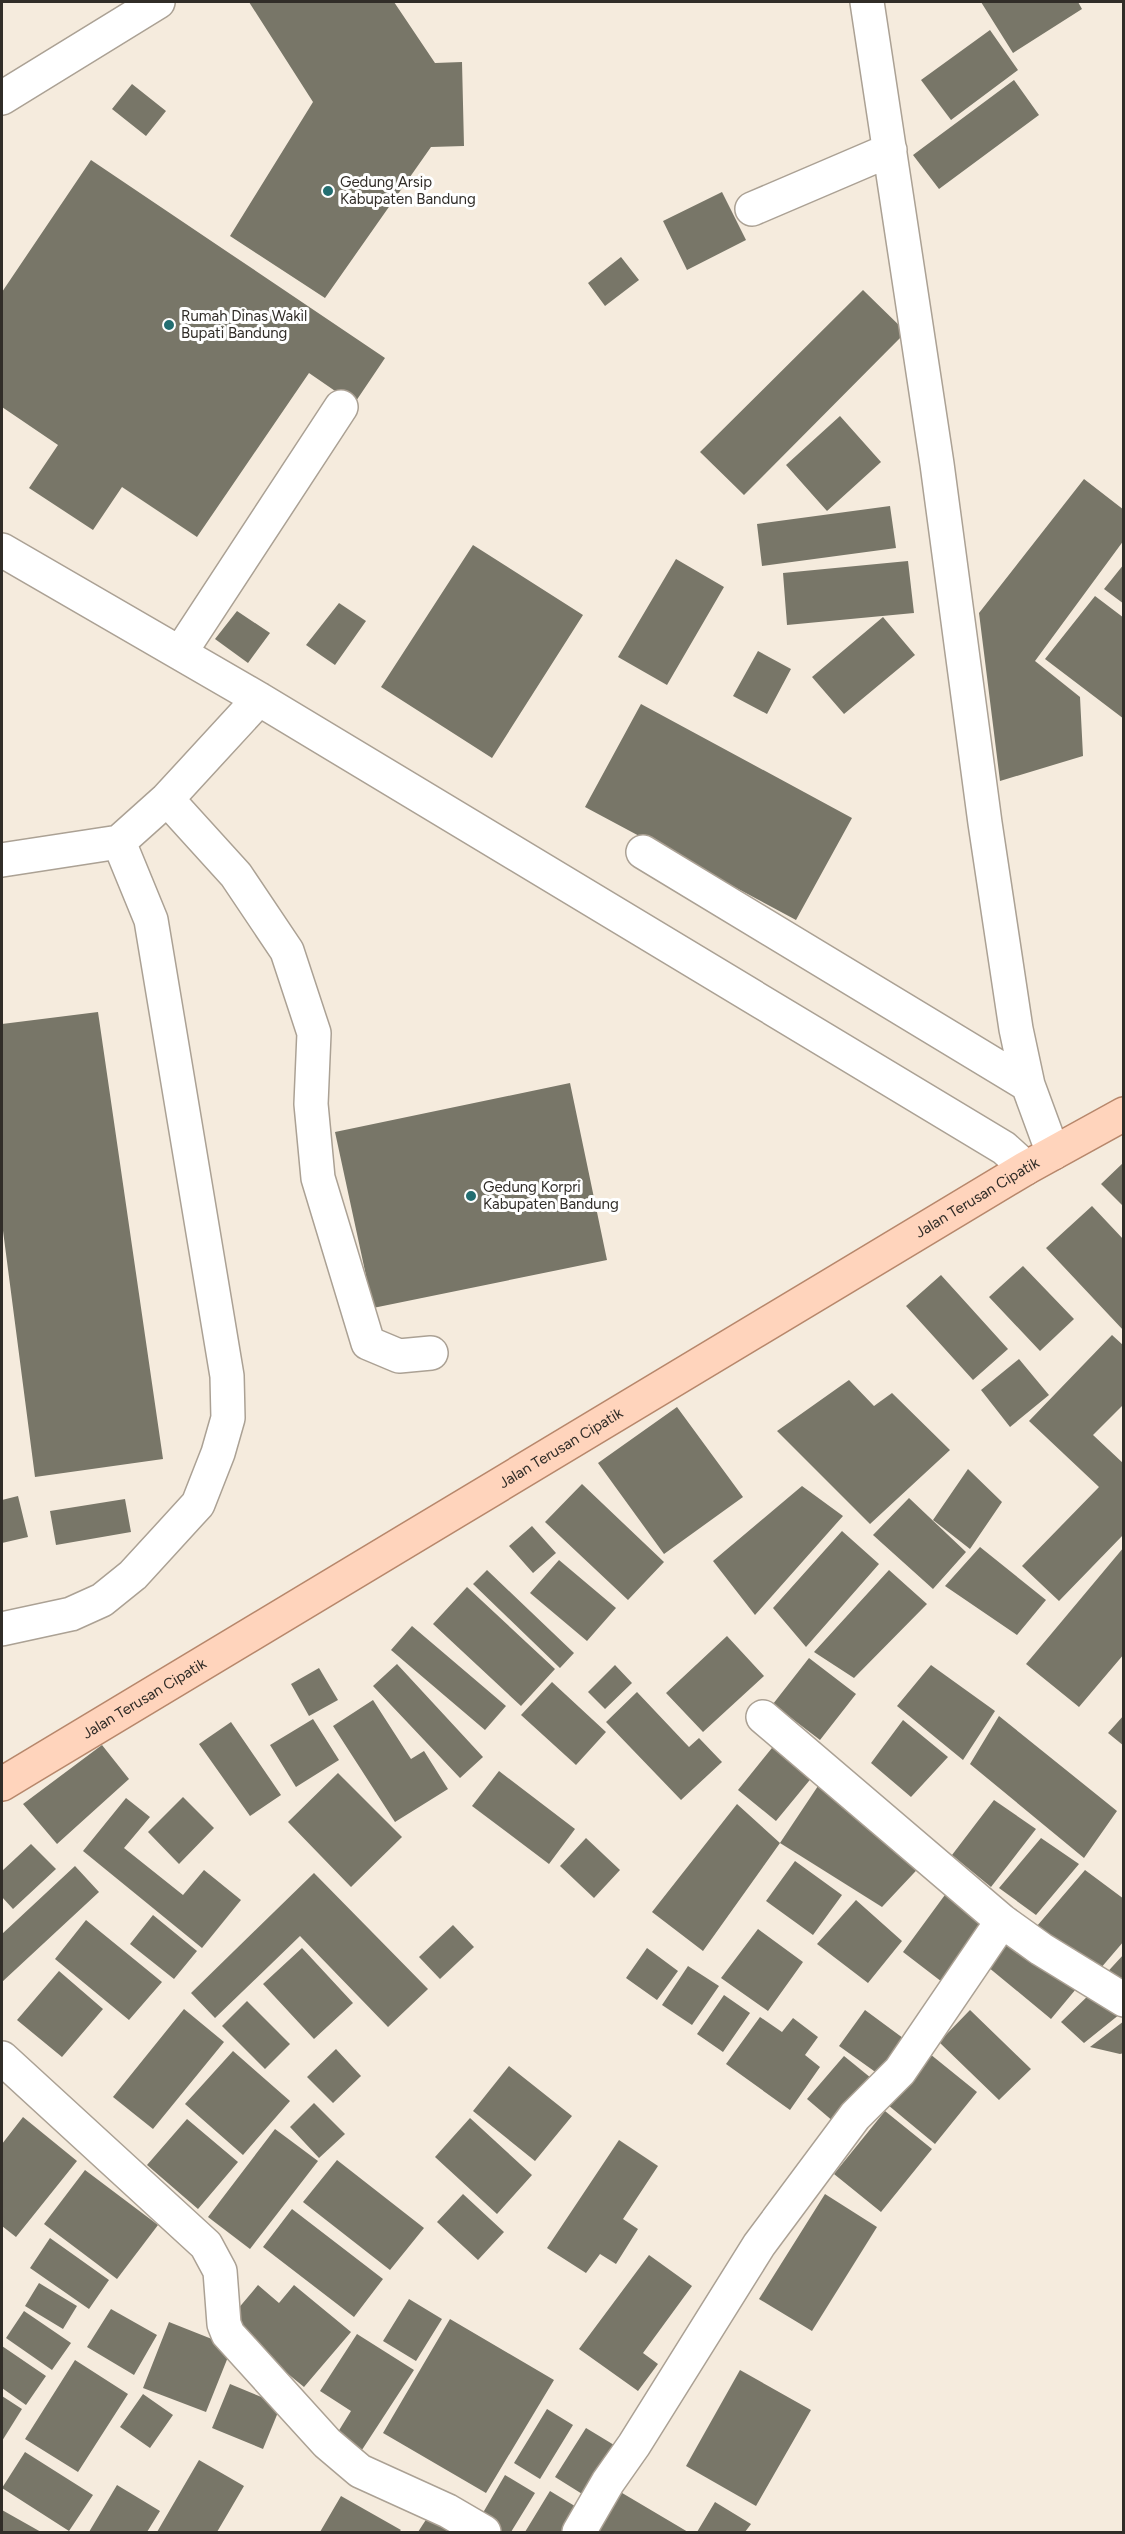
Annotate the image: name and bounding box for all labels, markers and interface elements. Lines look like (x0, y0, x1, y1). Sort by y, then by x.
place label: Gedung Arsip Kabupaten Bandung (340, 173, 476, 208)
marker: Gedung Arsip Kabupaten Bandung (321, 184, 335, 198)
place label: Rumah Dinas Wakil Bupati Bandung (181, 307, 307, 342)
marker: Rumah Dinas Wakil Bupati Bandung (162, 318, 176, 332)
street label: Jalan Terusan Cipatik (912, 1153, 1043, 1242)
place label: Gedung Korpri Kabupaten Bandung (483, 1178, 619, 1213)
marker: Gedung Korpri Kabupaten Bandung (464, 1189, 478, 1203)
street label: Jalan Terusan Cipatik (495, 1403, 627, 1492)
street label: Jalan Terusan Cipatik (79, 1654, 210, 1743)

